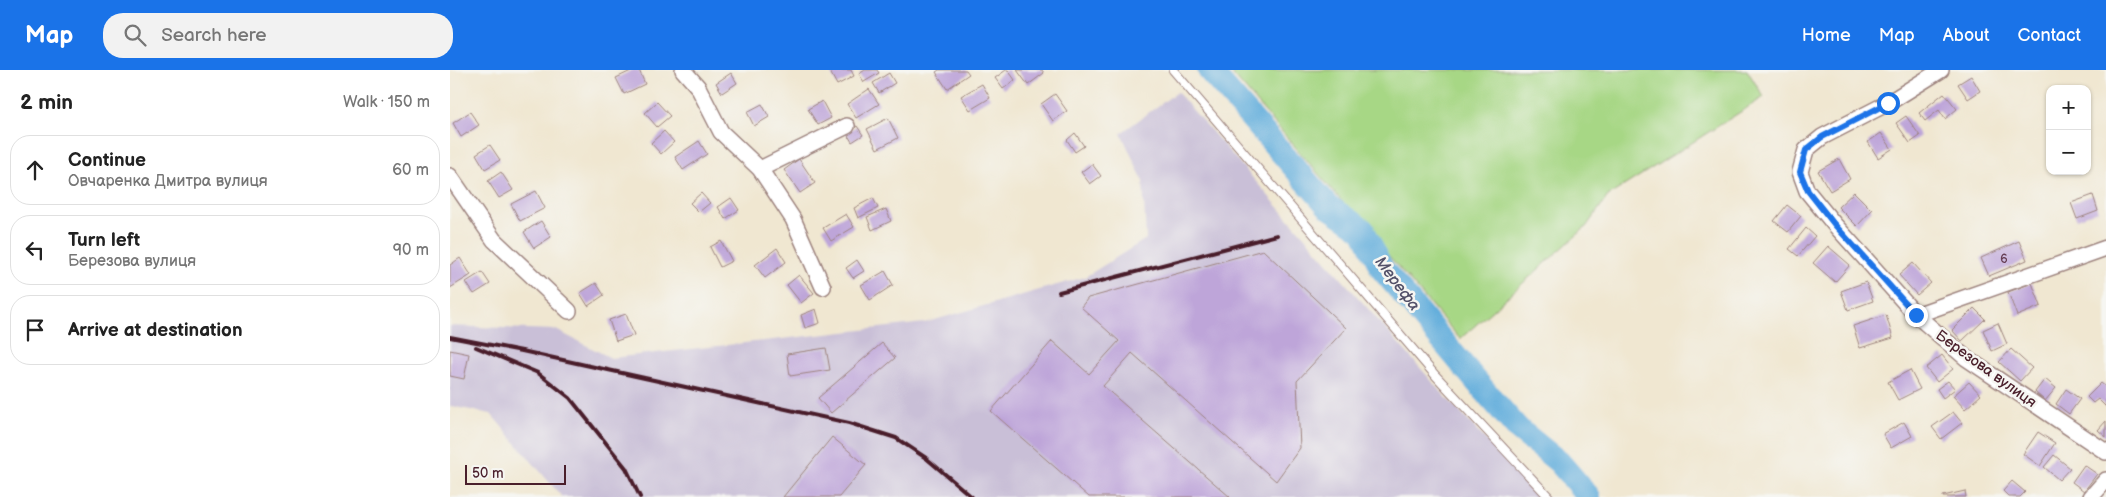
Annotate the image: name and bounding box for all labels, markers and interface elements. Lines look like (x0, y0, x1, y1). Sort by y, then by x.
search box (103, 13, 453, 58)
text: Map (25, 21, 73, 50)
icon: search (121, 21, 149, 49)
text: Search here (161, 24, 267, 47)
text: Home (1802, 25, 1851, 46)
text: Map (1879, 25, 1915, 46)
text: About (1943, 25, 1990, 46)
text: Contact (2018, 25, 2081, 46)
map controls (2046, 85, 2091, 175)
button: + (2046, 85, 2091, 130)
text: 2 min (20, 90, 73, 115)
route start (1877, 92, 1900, 115)
text: Walk · 150 m (343, 93, 430, 112)
button: − (2046, 130, 2091, 175)
text: Continue (68, 149, 146, 172)
icon: ahead (21, 156, 49, 184)
text: 60 m (392, 161, 429, 180)
text: Овчаренка Дмитра вулиця (68, 172, 268, 191)
text: Turn left (68, 229, 140, 252)
icon: left (21, 236, 49, 264)
text: 90 m (393, 241, 429, 260)
text: Березова вулиця (68, 252, 196, 271)
house number: 6 (2000, 252, 2008, 267)
water label: Мерефа (1370, 253, 1424, 315)
route end (1905, 304, 1928, 327)
icon: arrive (21, 316, 49, 344)
text: Arrive at destination (68, 319, 243, 342)
street label: Березова вулиця (1932, 326, 2040, 412)
scale bar (465, 462, 566, 485)
text: 50 m (472, 465, 504, 482)

